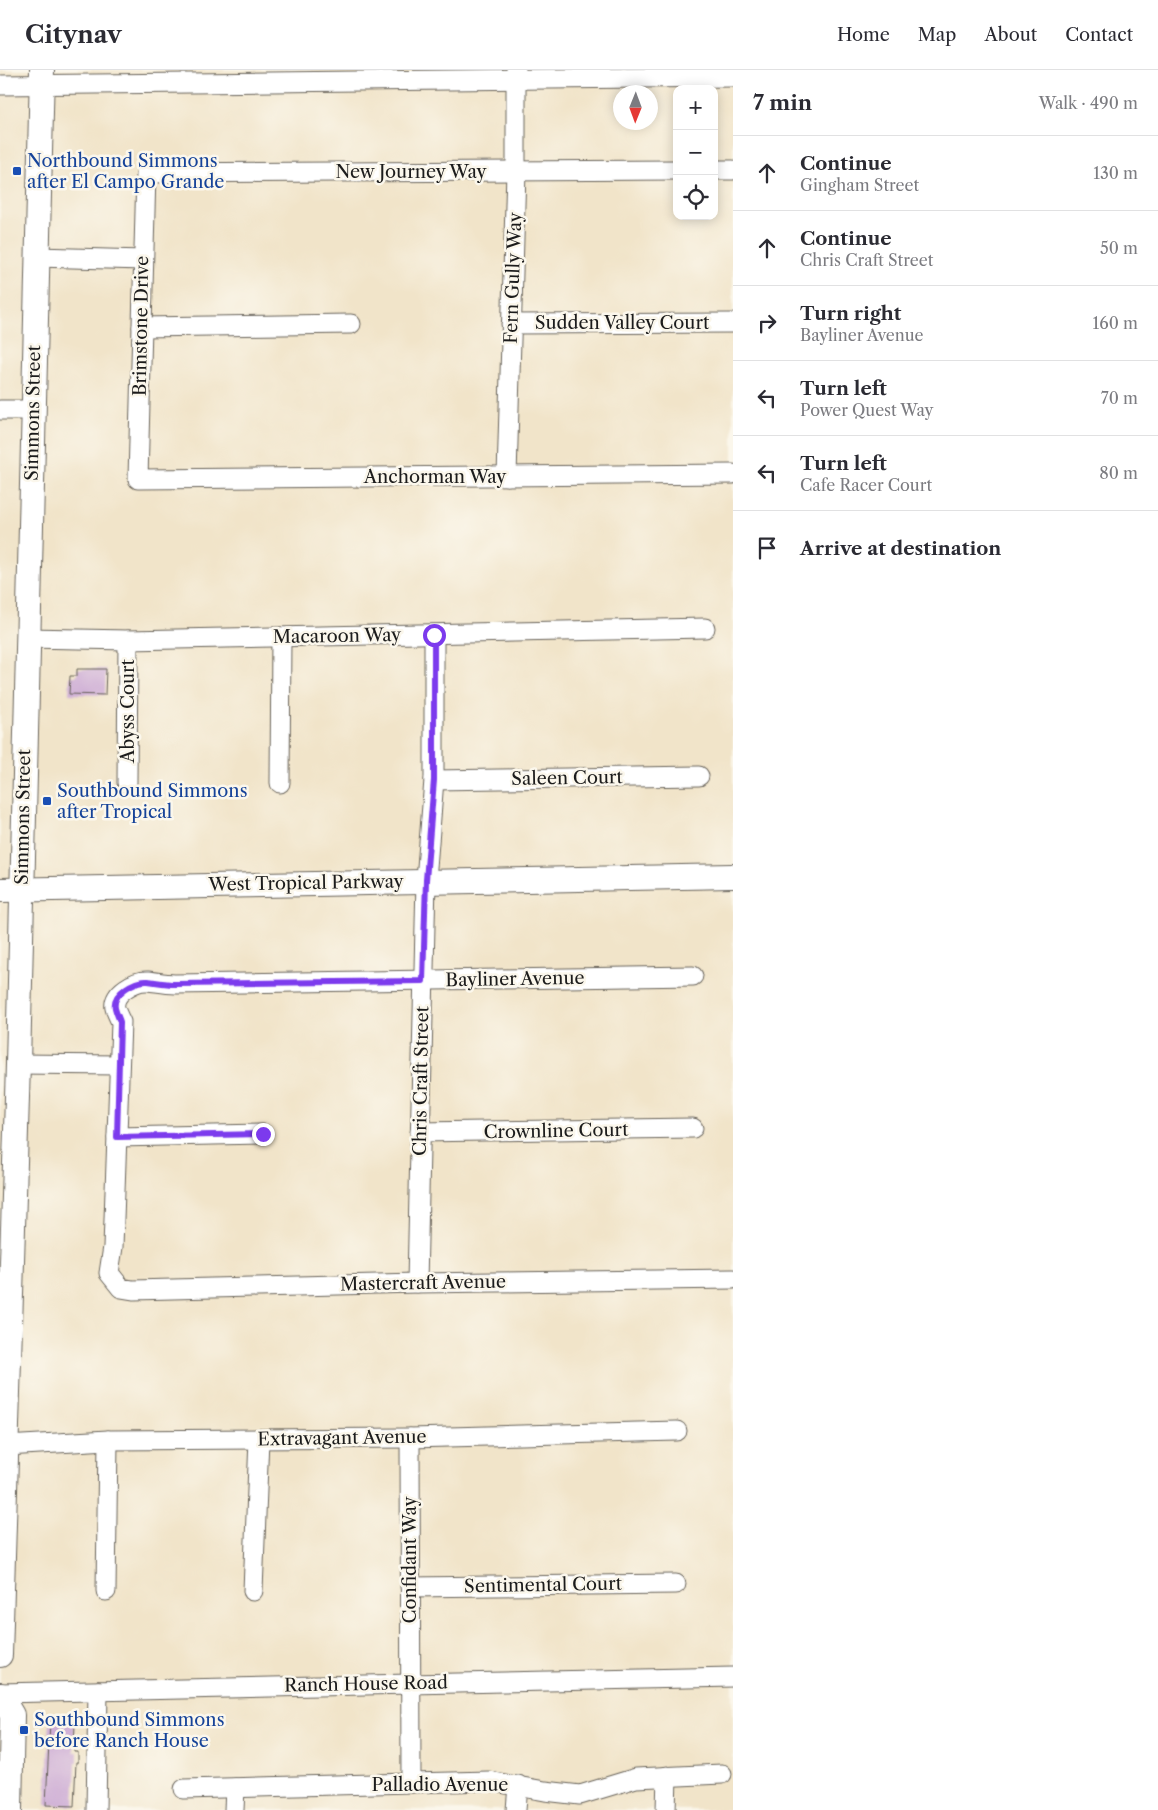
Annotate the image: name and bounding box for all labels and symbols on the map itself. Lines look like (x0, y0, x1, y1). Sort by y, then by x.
north arrow (613, 85, 658, 130)
place label: Northbound Simmons after El Campo Grande (27, 150, 224, 193)
street label: New Journey Way (336, 161, 487, 183)
marker: Northbound Simmons after El Campo Grande (11, 165, 23, 177)
street label: Fern Gully Way (500, 211, 526, 344)
street label: Brimstone Drive (129, 256, 153, 396)
street label: Sudden Valley Court (535, 312, 710, 334)
street label: Simmons Street (21, 344, 45, 481)
street label: Anchorman Way (363, 466, 507, 488)
street label: Macaroon Way (273, 624, 402, 648)
route start (423, 624, 446, 647)
street label: Abyss Court (117, 658, 139, 764)
street label: Simmons Street (11, 748, 35, 885)
street label: Saleen Court (511, 766, 624, 790)
place label: Southbound Simmons after Tropical (57, 780, 247, 823)
marker: Southbound Simmons after Tropical (41, 795, 53, 807)
street label: West Tropical Parkway (207, 870, 405, 896)
street label: Bayliner Avenue (445, 967, 585, 991)
street label: Chris Craft Street (409, 1005, 433, 1156)
street label: Crownline Court (483, 1119, 629, 1143)
route end (252, 1123, 275, 1146)
street label: Mastercraft Avenue (340, 1271, 506, 1295)
street label: Extravagant Avenue (257, 1426, 427, 1450)
street label: Confidant Way (399, 1496, 421, 1623)
street label: Sentimental Court (464, 1573, 623, 1597)
street label: Ranch House Road (284, 1672, 448, 1696)
place label: Southbound Simmons before Ranch House (34, 1709, 224, 1752)
marker: Southbound Simmons before Ranch House (18, 1724, 30, 1736)
street label: Palladio Avenue (372, 1774, 508, 1796)

